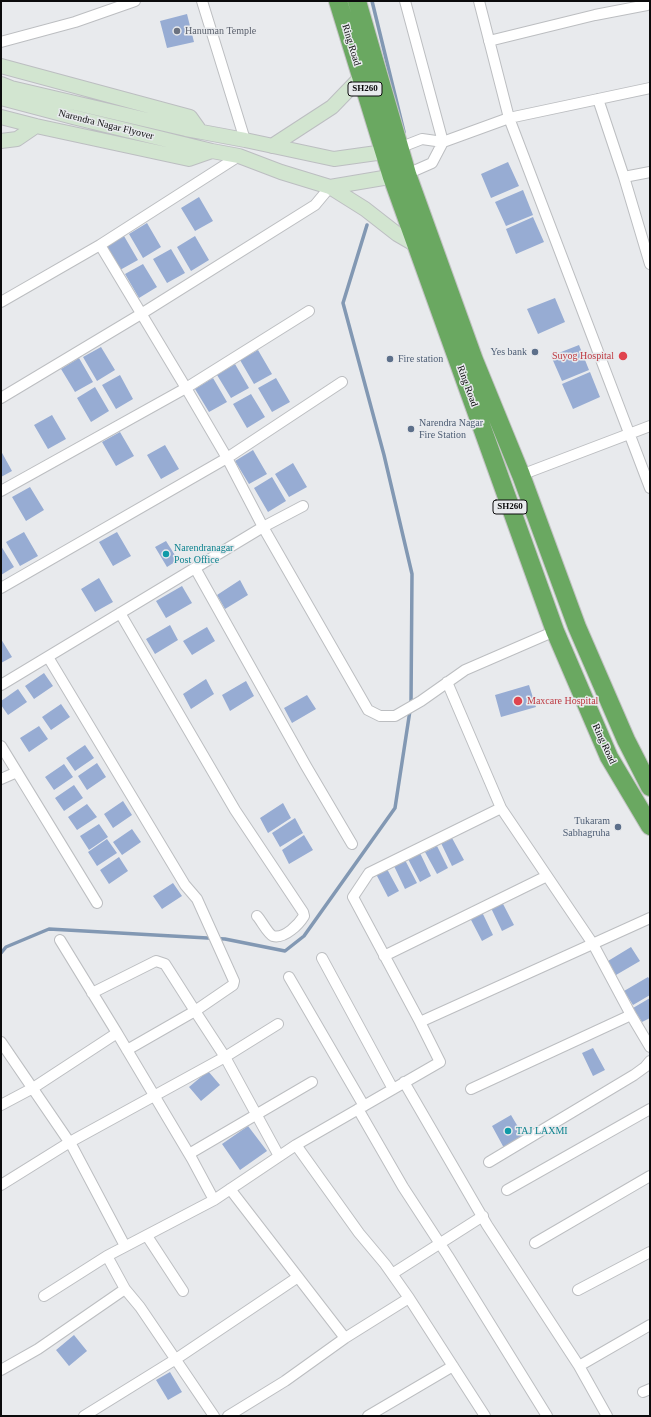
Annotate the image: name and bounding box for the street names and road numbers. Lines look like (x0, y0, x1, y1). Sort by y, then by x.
street label: Ring Road (339, 23, 363, 67)
road number: SH260 (348, 82, 382, 96)
street label: Narendra Nagar Flyover (57, 107, 155, 143)
street label: Ring Road (454, 364, 480, 408)
road number: SH260 (493, 500, 527, 514)
street label: Ring Road (589, 722, 619, 766)

